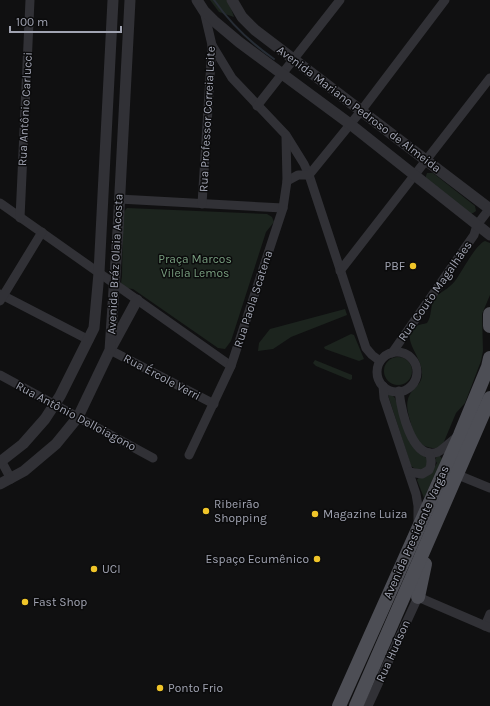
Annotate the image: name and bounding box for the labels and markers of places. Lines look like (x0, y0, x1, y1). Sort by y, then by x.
place label: PBF (385, 259, 405, 273)
marker: PBF (408, 261, 418, 271)
place label: Ribeirão Shopping (214, 497, 267, 525)
marker: Ribeirão Shopping (201, 506, 211, 516)
place label: Magazine Luiza (323, 507, 407, 521)
marker: Magazine Luiza (310, 509, 320, 519)
place label: Espaço Ecumênico (206, 552, 309, 566)
marker: Espaço Ecumênico (312, 554, 322, 564)
place label: UCI (102, 562, 121, 576)
marker: UCI (89, 564, 99, 574)
place label: Fast Shop (33, 595, 87, 609)
marker: Fast Shop (20, 597, 30, 607)
place label: Ponto Frio (168, 681, 223, 695)
marker: Ponto Frio (155, 683, 165, 693)

